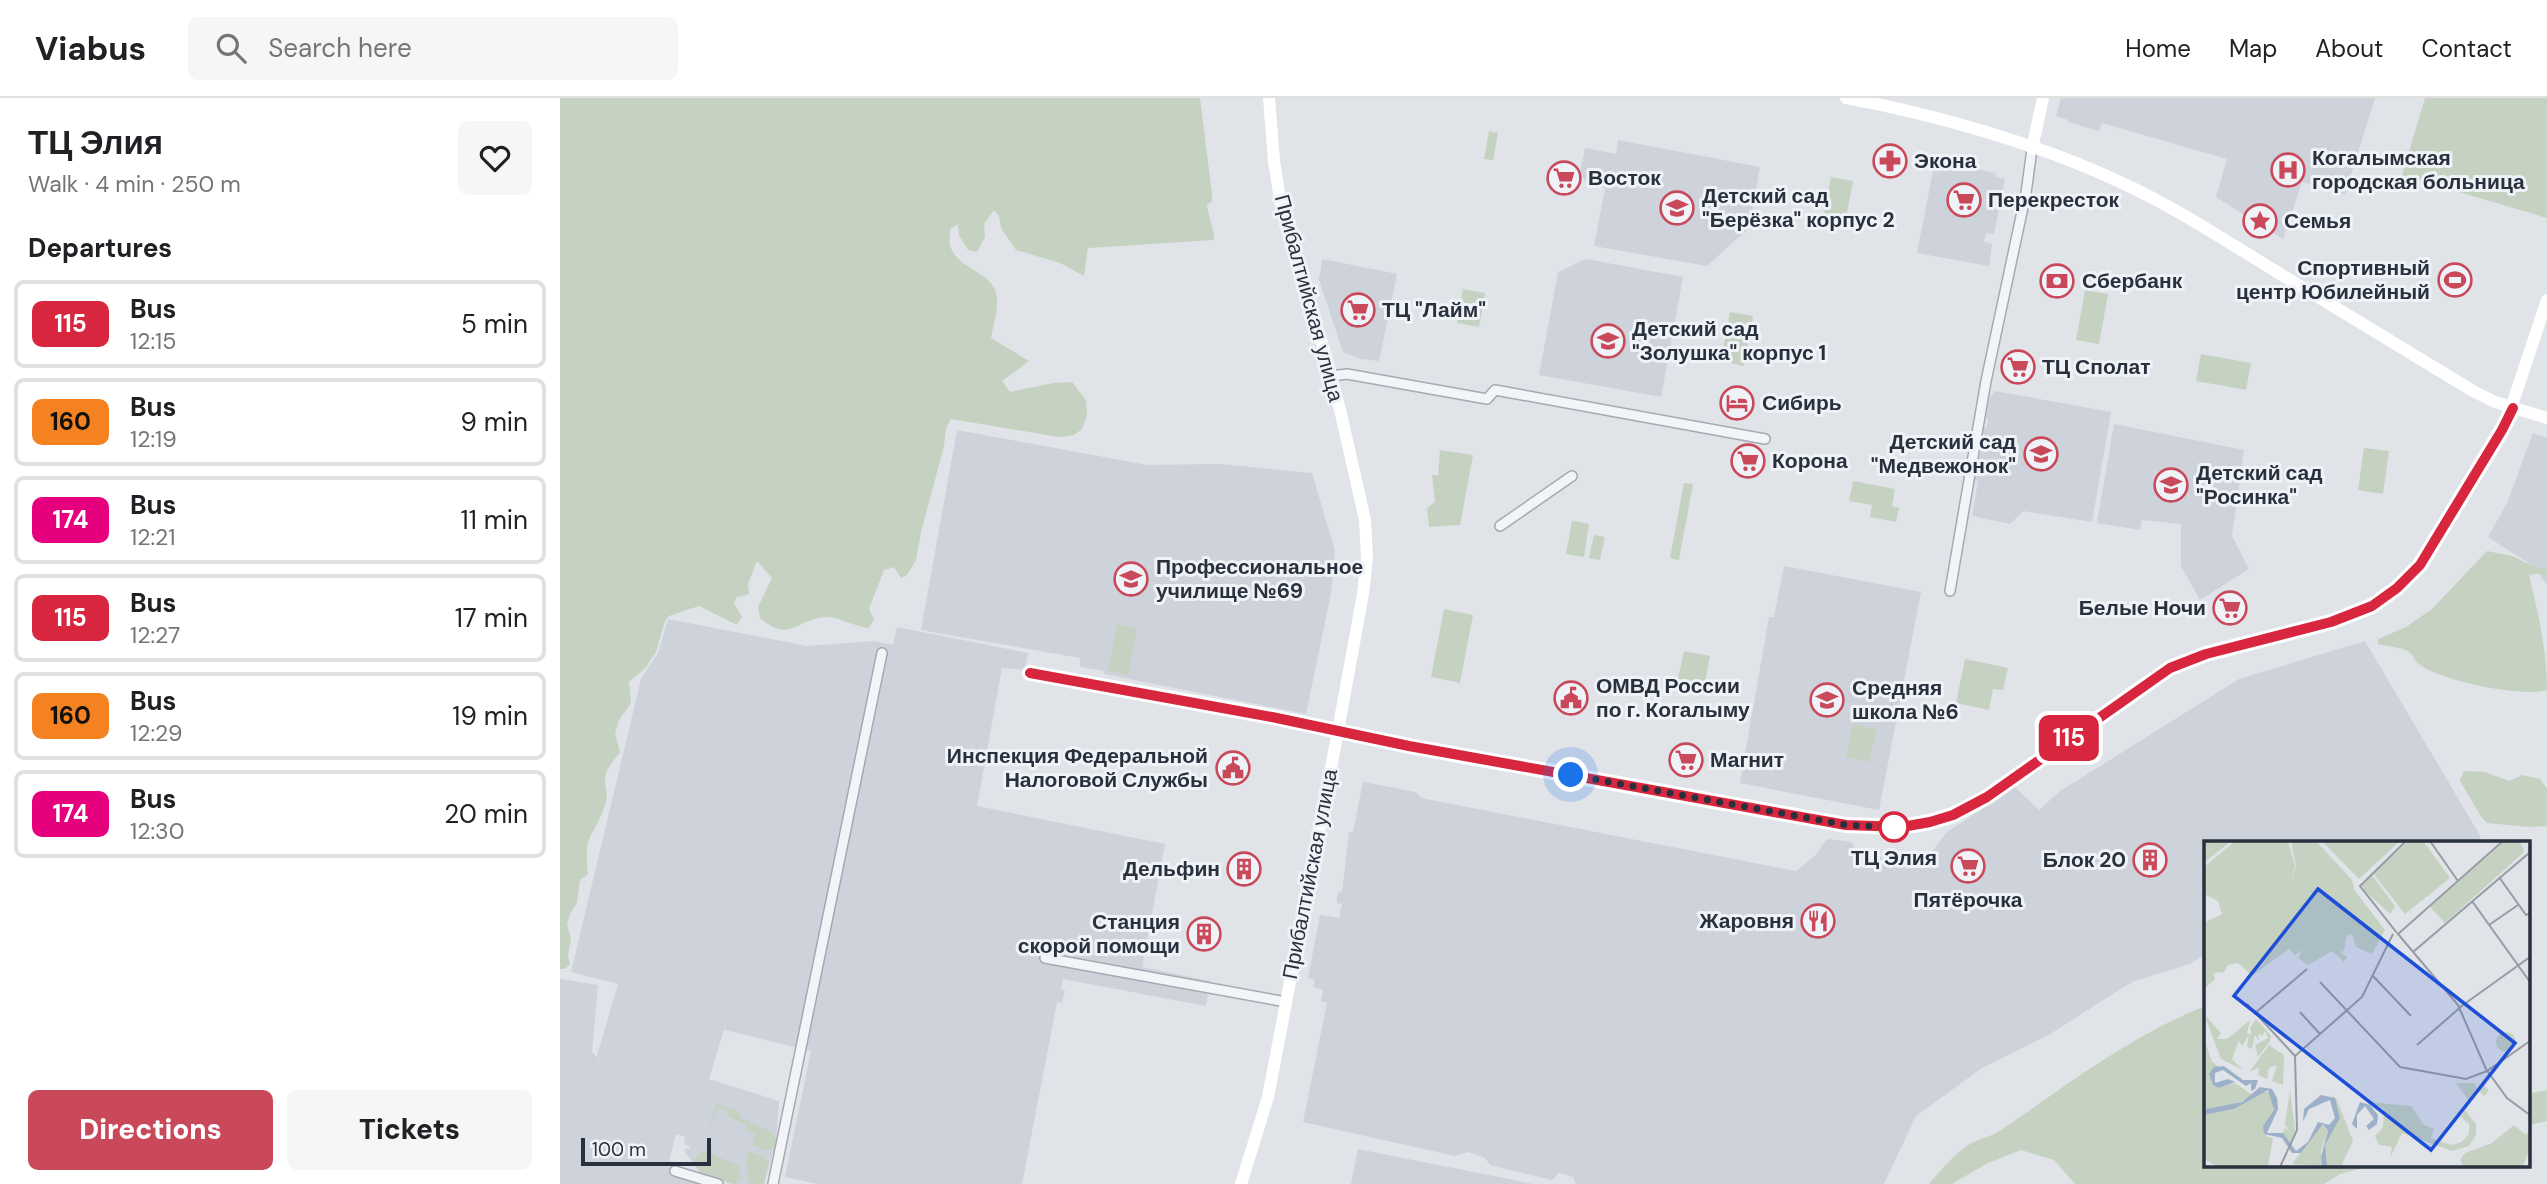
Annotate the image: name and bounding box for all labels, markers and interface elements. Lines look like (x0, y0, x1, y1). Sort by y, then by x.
search box (188, 17, 678, 80)
text: Viabus (35, 27, 146, 70)
icon: search (212, 29, 250, 67)
text: Search here (268, 31, 412, 65)
text: Home (2125, 33, 2191, 64)
text: Map (2229, 33, 2277, 64)
text: About (2315, 33, 2384, 64)
text: Contact (2422, 33, 2512, 64)
text: ТЦ Элия (28, 121, 163, 164)
button: heart (458, 121, 532, 195)
pharmacy icon: Экона (1871, 142, 1909, 180)
place label: Когалымская городская больница (2312, 144, 2525, 196)
place label: Экона (1914, 147, 1977, 175)
hospital icon: Когалымская городская больница (2269, 151, 2307, 189)
supermarket icon: Восток (1545, 159, 1583, 197)
place label: Восток (1588, 164, 1661, 192)
text: Walk · 4 min · 250 m (28, 169, 241, 199)
supermarket icon: Перекресток (1945, 181, 1983, 219)
place label: Детский сад "Берёзка" корпус 2 (1702, 182, 1895, 234)
place label: Перекресток (1988, 186, 2120, 214)
school or university icon: Детский сад "Берёзка" корпус 2 (1658, 189, 1696, 227)
street label: Прибалтийская улица (1268, 191, 1350, 405)
place icon: Семья (2241, 202, 2279, 240)
place label: Семья (2284, 207, 2351, 235)
text: Departures (28, 231, 172, 265)
place label: Спортивный центр Юбилейный (2236, 254, 2430, 306)
sports icon: Спортивный центр Юбилейный (2436, 261, 2474, 299)
bank icon: Сбербанк (2038, 262, 2076, 300)
place label: Сбербанк (2082, 267, 2183, 295)
supermarket icon: ТЦ "Лайм" (1339, 291, 1377, 329)
text: Bus (130, 292, 176, 326)
place label: ТЦ "Лайм" (1382, 296, 1486, 324)
text: 5 min (461, 307, 528, 341)
text: 115 (54, 308, 87, 339)
place label: Детский сад "Золушка" корпус 1 (1632, 315, 1826, 367)
school or university icon: Детский сад "Золушка" корпус 1 (1589, 322, 1627, 360)
text: 12:15 (130, 326, 176, 356)
supermarket icon: ТЦ Сполат (1999, 348, 2037, 386)
place label: ТЦ Сполат (2042, 353, 2151, 381)
hotel icon: Сибирь (1718, 384, 1756, 422)
place label: Сибирь (1762, 389, 1842, 417)
text: Bus (130, 390, 176, 424)
text: 9 min (460, 405, 528, 439)
text: 160 (50, 406, 91, 437)
text: 12:19 (130, 424, 177, 454)
place label: Детский сад "Медвежонок" (1871, 428, 2016, 480)
school or university icon: Детский сад "Медвежонок" (2022, 435, 2060, 473)
supermarket icon: Корона (1729, 442, 1767, 480)
place label: Корона (1772, 447, 1848, 475)
place label: Детский сад "Росинка" (2196, 459, 2323, 511)
school or university icon: Детский сад "Росинка" (2152, 466, 2190, 504)
text: Bus (130, 488, 176, 522)
text: 11 min (461, 503, 528, 537)
text: 174 (53, 504, 88, 535)
text: 12:21 (130, 522, 176, 552)
place label: Профессиональное училище №69 (1156, 553, 1363, 605)
school or university icon: Профессиональное училище №69 (1112, 560, 1150, 598)
text: Bus (130, 586, 176, 620)
supermarket icon: Белые Ночи (2211, 589, 2249, 627)
place label: Белые Ночи (2079, 594, 2206, 622)
text: 17 min (455, 601, 528, 635)
text: 115 (54, 602, 87, 633)
text: 12:27 (130, 620, 180, 650)
place label: ОМВД России по г. Когалыму (1596, 672, 1750, 724)
place label: Средняя школа №6 (1852, 674, 1959, 726)
public building icon: ОМВД России по г. Когалыму (1552, 679, 1590, 717)
school or university icon: Средняя школа №6 (1808, 681, 1846, 719)
text: Bus (130, 684, 176, 718)
text: 19 min (452, 699, 528, 733)
text: 160 (50, 700, 91, 731)
line badge: 115 (2029, 715, 2109, 761)
text: 12:29 (130, 718, 183, 748)
text: 115 (2053, 722, 2085, 753)
supermarket icon: Магнит (1667, 741, 1705, 779)
place label: Инспекция Федеральной Налоговой Службы (947, 742, 1208, 794)
place label: Магнит (1710, 746, 1784, 774)
public building icon: Инспекция Федеральной Налоговой Службы (1214, 749, 1252, 787)
your location (1553, 757, 1588, 792)
street label: Прибалтийская улица (1276, 766, 1344, 981)
text: Bus (130, 782, 176, 816)
text: 20 min (444, 797, 528, 831)
text: 174 (53, 798, 88, 829)
marker: ТЦ Элия (1879, 812, 1909, 842)
text: 12:30 (130, 816, 184, 846)
building icon: Блок 20 (2131, 841, 2169, 879)
inset map (2204, 841, 2529, 1166)
place label: ТЦ Элия (1851, 844, 1937, 872)
place label: Блок 20 (2043, 846, 2126, 874)
supermarket icon: Пятёрочка (1949, 847, 1987, 885)
building icon: Дельфин (1225, 850, 1263, 888)
place label: Дельфин (1123, 855, 1220, 883)
place label: Пятёрочка (1914, 886, 2023, 914)
restaurant icon: Жаровня (1799, 902, 1837, 940)
place label: Жаровня (1699, 907, 1794, 935)
place label: Станция скорой помощи (1018, 908, 1180, 960)
building icon: Станция скорой помощи (1185, 915, 1223, 953)
button: Directions (28, 1090, 273, 1170)
button: Tickets (287, 1090, 532, 1170)
scale bar (581, 1135, 710, 1167)
text: 100 m (592, 1137, 646, 1162)

